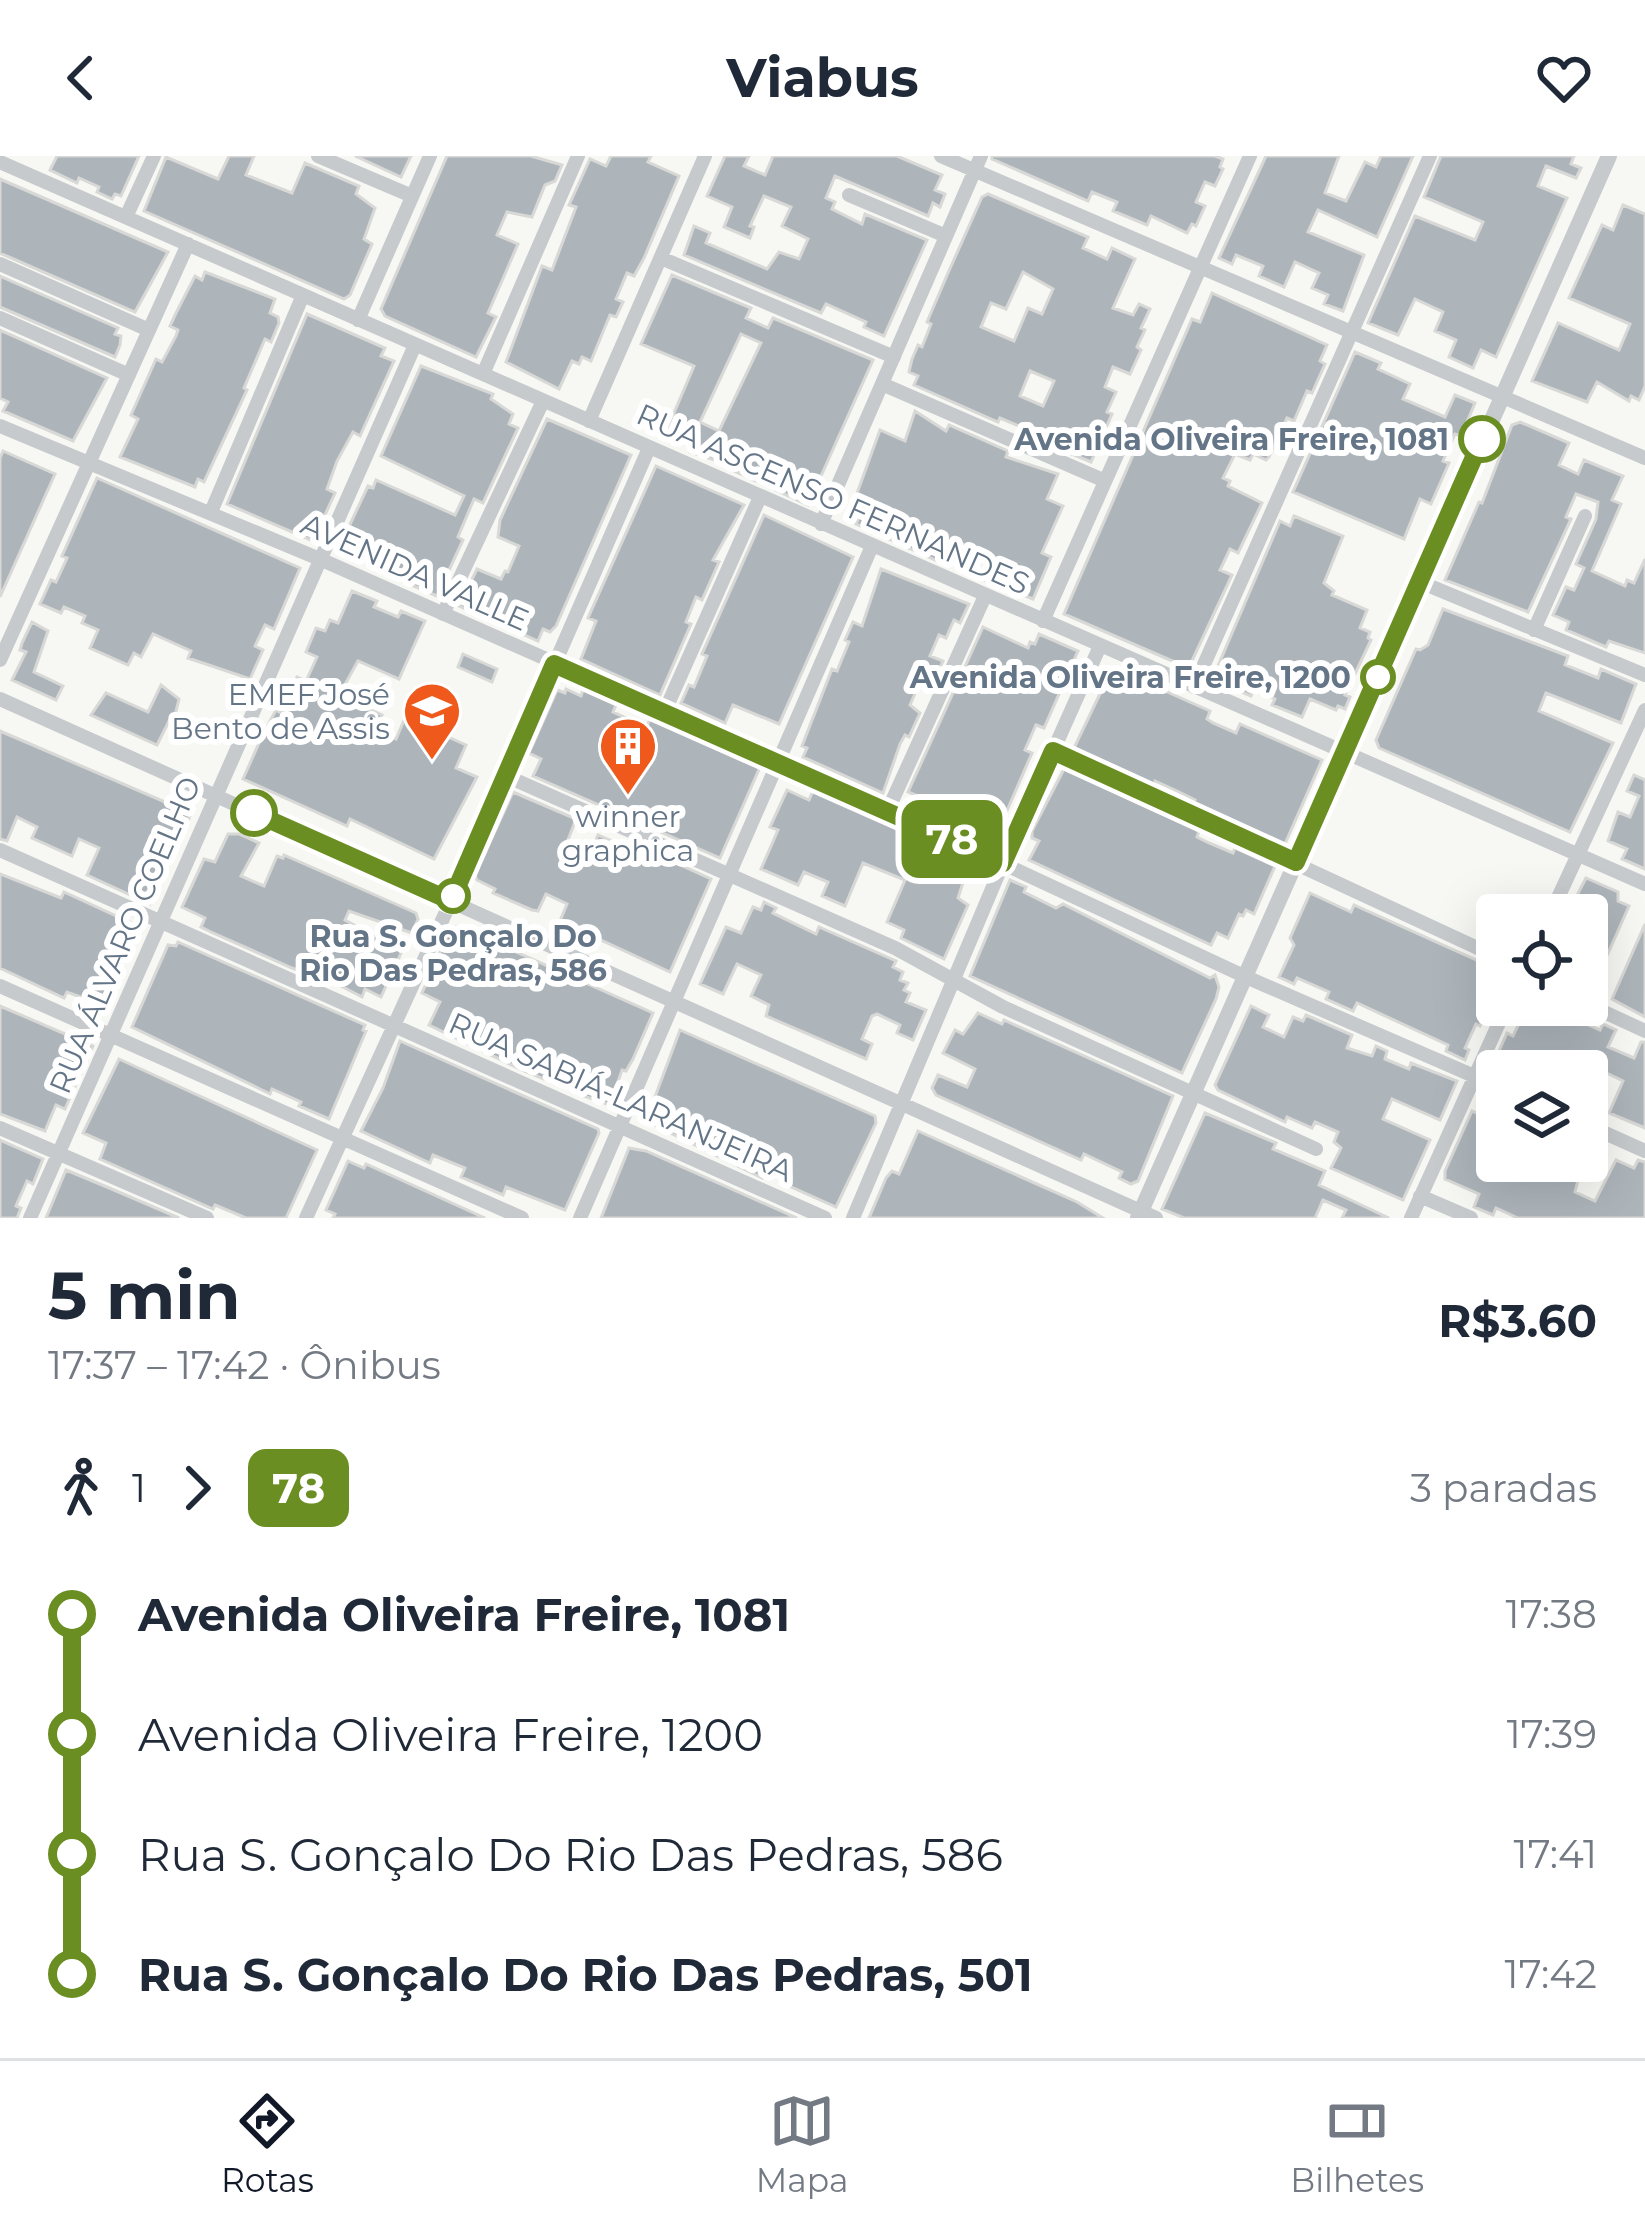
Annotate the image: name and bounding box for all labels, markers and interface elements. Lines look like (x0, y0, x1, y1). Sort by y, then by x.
icon: back (48, 45, 114, 111)
text: Viabus (726, 45, 919, 111)
icon: heart (1531, 45, 1597, 111)
street label: RUA ASCENSO FERNANDES (631, 395, 1035, 603)
marker: Avenida Oliveira Freire, 1081 (1460, 417, 1504, 461)
place label: Avenida Oliveira Freire, 1081 (1013, 421, 1449, 458)
street label: AVENIDA VALLE (296, 505, 534, 639)
place label: Avenida Oliveira Freire, 1200 (909, 659, 1351, 696)
marker: Avenida Oliveira Freire, 1200 (1362, 661, 1394, 693)
place label: EMEF José Bento de Assis (171, 676, 390, 747)
school or university icon: EMEF José Bento de Assis (401, 680, 463, 762)
building icon: winner graphica (597, 715, 659, 797)
street label: RUA ÁLVARO COELHO (41, 771, 209, 1099)
unlabelled marker (232, 791, 276, 835)
place label: winner graphica (562, 798, 694, 869)
line badge: 78 (898, 800, 1006, 878)
text: 78 (925, 813, 979, 865)
marker: Rua S. Gonçalo Do Rio Das Pedras, 586 (437, 880, 469, 912)
map controls (1476, 894, 1608, 1182)
button: locate (1476, 894, 1608, 1026)
place label: Rua S. Gonçalo Do Rio Das Pedras, 586 (299, 918, 607, 989)
street label: RUA SABIÁ-LARANJEIRA (443, 1004, 799, 1190)
button: layers (1476, 1050, 1608, 1182)
text: 5 min (48, 1255, 241, 1336)
text: R$3.60 (1438, 1293, 1597, 1348)
text: 17:37 – 17:42 · Ônibus (48, 1341, 441, 1389)
icon: walk (48, 1455, 114, 1521)
icon: forward (164, 1455, 230, 1521)
text: 78 (272, 1462, 325, 1514)
text: 1 (132, 1464, 146, 1512)
text: 3 paradas (1410, 1464, 1597, 1512)
text: Avenida Oliveira Freire, 1081 (138, 1587, 790, 1642)
text: 17:38 (1506, 1590, 1597, 1638)
text: Avenida Oliveira Freire, 1200 (138, 1707, 763, 1762)
text: 17:39 (1507, 1710, 1597, 1758)
text: Rua S. Gonçalo Do Rio Das Pedras, 586 (138, 1827, 1003, 1882)
text: 17:41 (1514, 1830, 1597, 1878)
text: Rua S. Gonçalo Do Rio Das Pedras, 501 (138, 1947, 1033, 2002)
text: 17:42 (1505, 1950, 1597, 1998)
tab: Rotas (221, 2088, 314, 2200)
tab: Mapa (756, 2088, 848, 2200)
tab: Bilhetes (1290, 2088, 1424, 2200)

